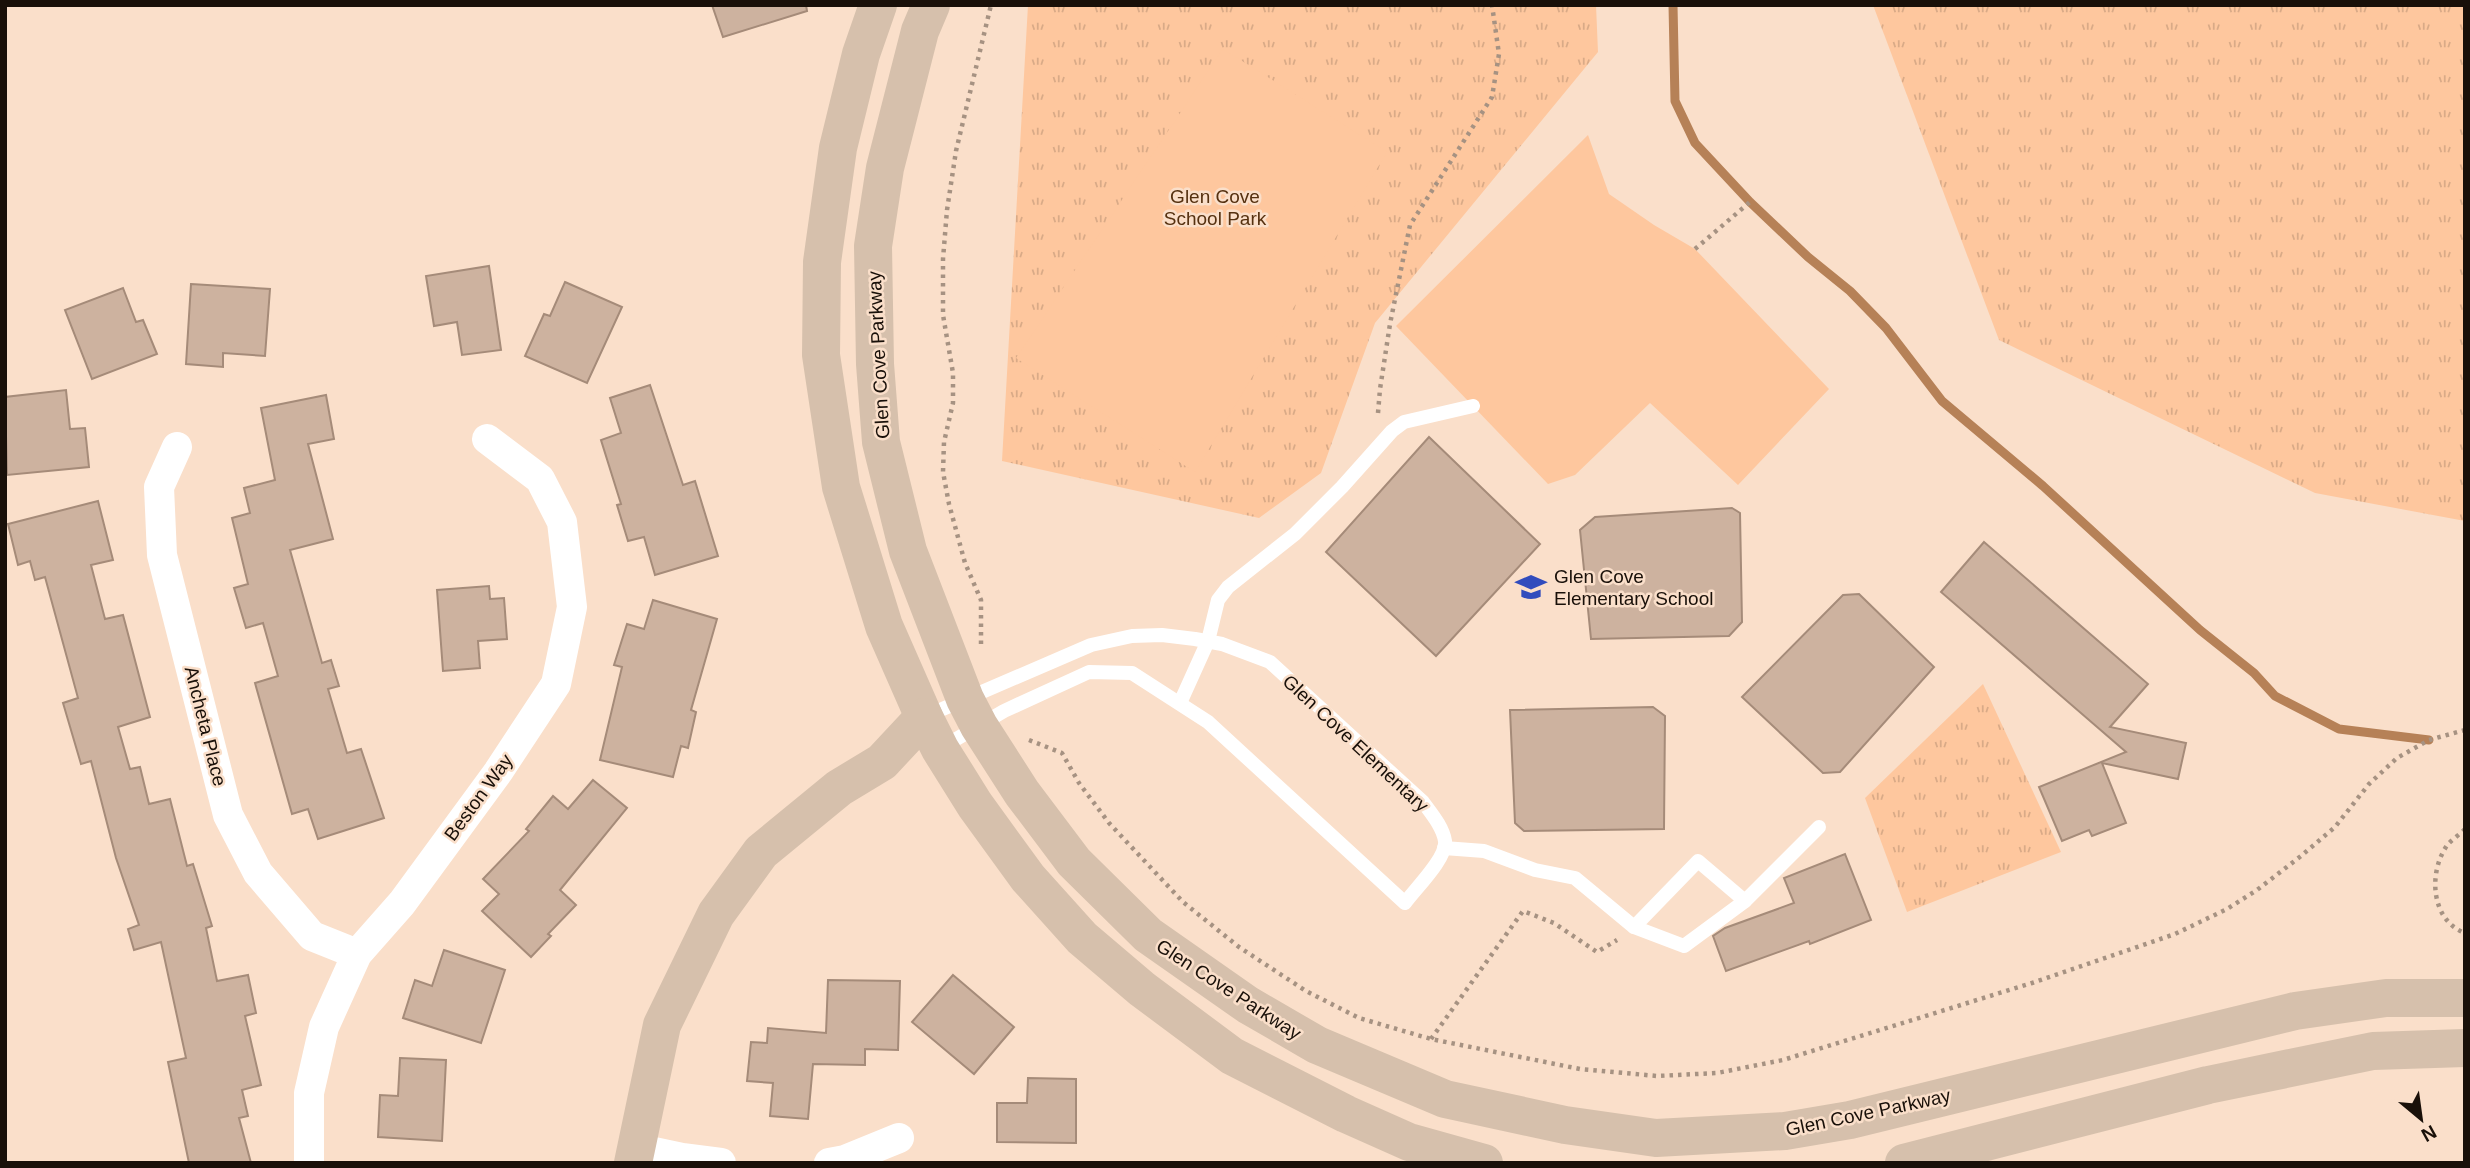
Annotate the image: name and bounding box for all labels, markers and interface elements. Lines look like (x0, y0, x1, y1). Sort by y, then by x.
park label: Glen Cove School Park (1164, 186, 1267, 229)
street label: Glen Cove Parkway (864, 270, 893, 439)
place label: Glen Cove Elementary School (1554, 566, 1713, 609)
school or university icon: Glen Cove Elementary School (1514, 570, 1548, 604)
street label: Ancheta Place (181, 664, 231, 788)
street label: Glen Cove Elementary (1279, 671, 1433, 817)
street label: Beston Way (440, 750, 517, 845)
street label: Glen Cove Parkway (1153, 935, 1305, 1044)
north arrow (2386, 1084, 2456, 1154)
street label: Glen Cove Parkway (1784, 1085, 1953, 1140)
text: N (2418, 1121, 2440, 1146)

